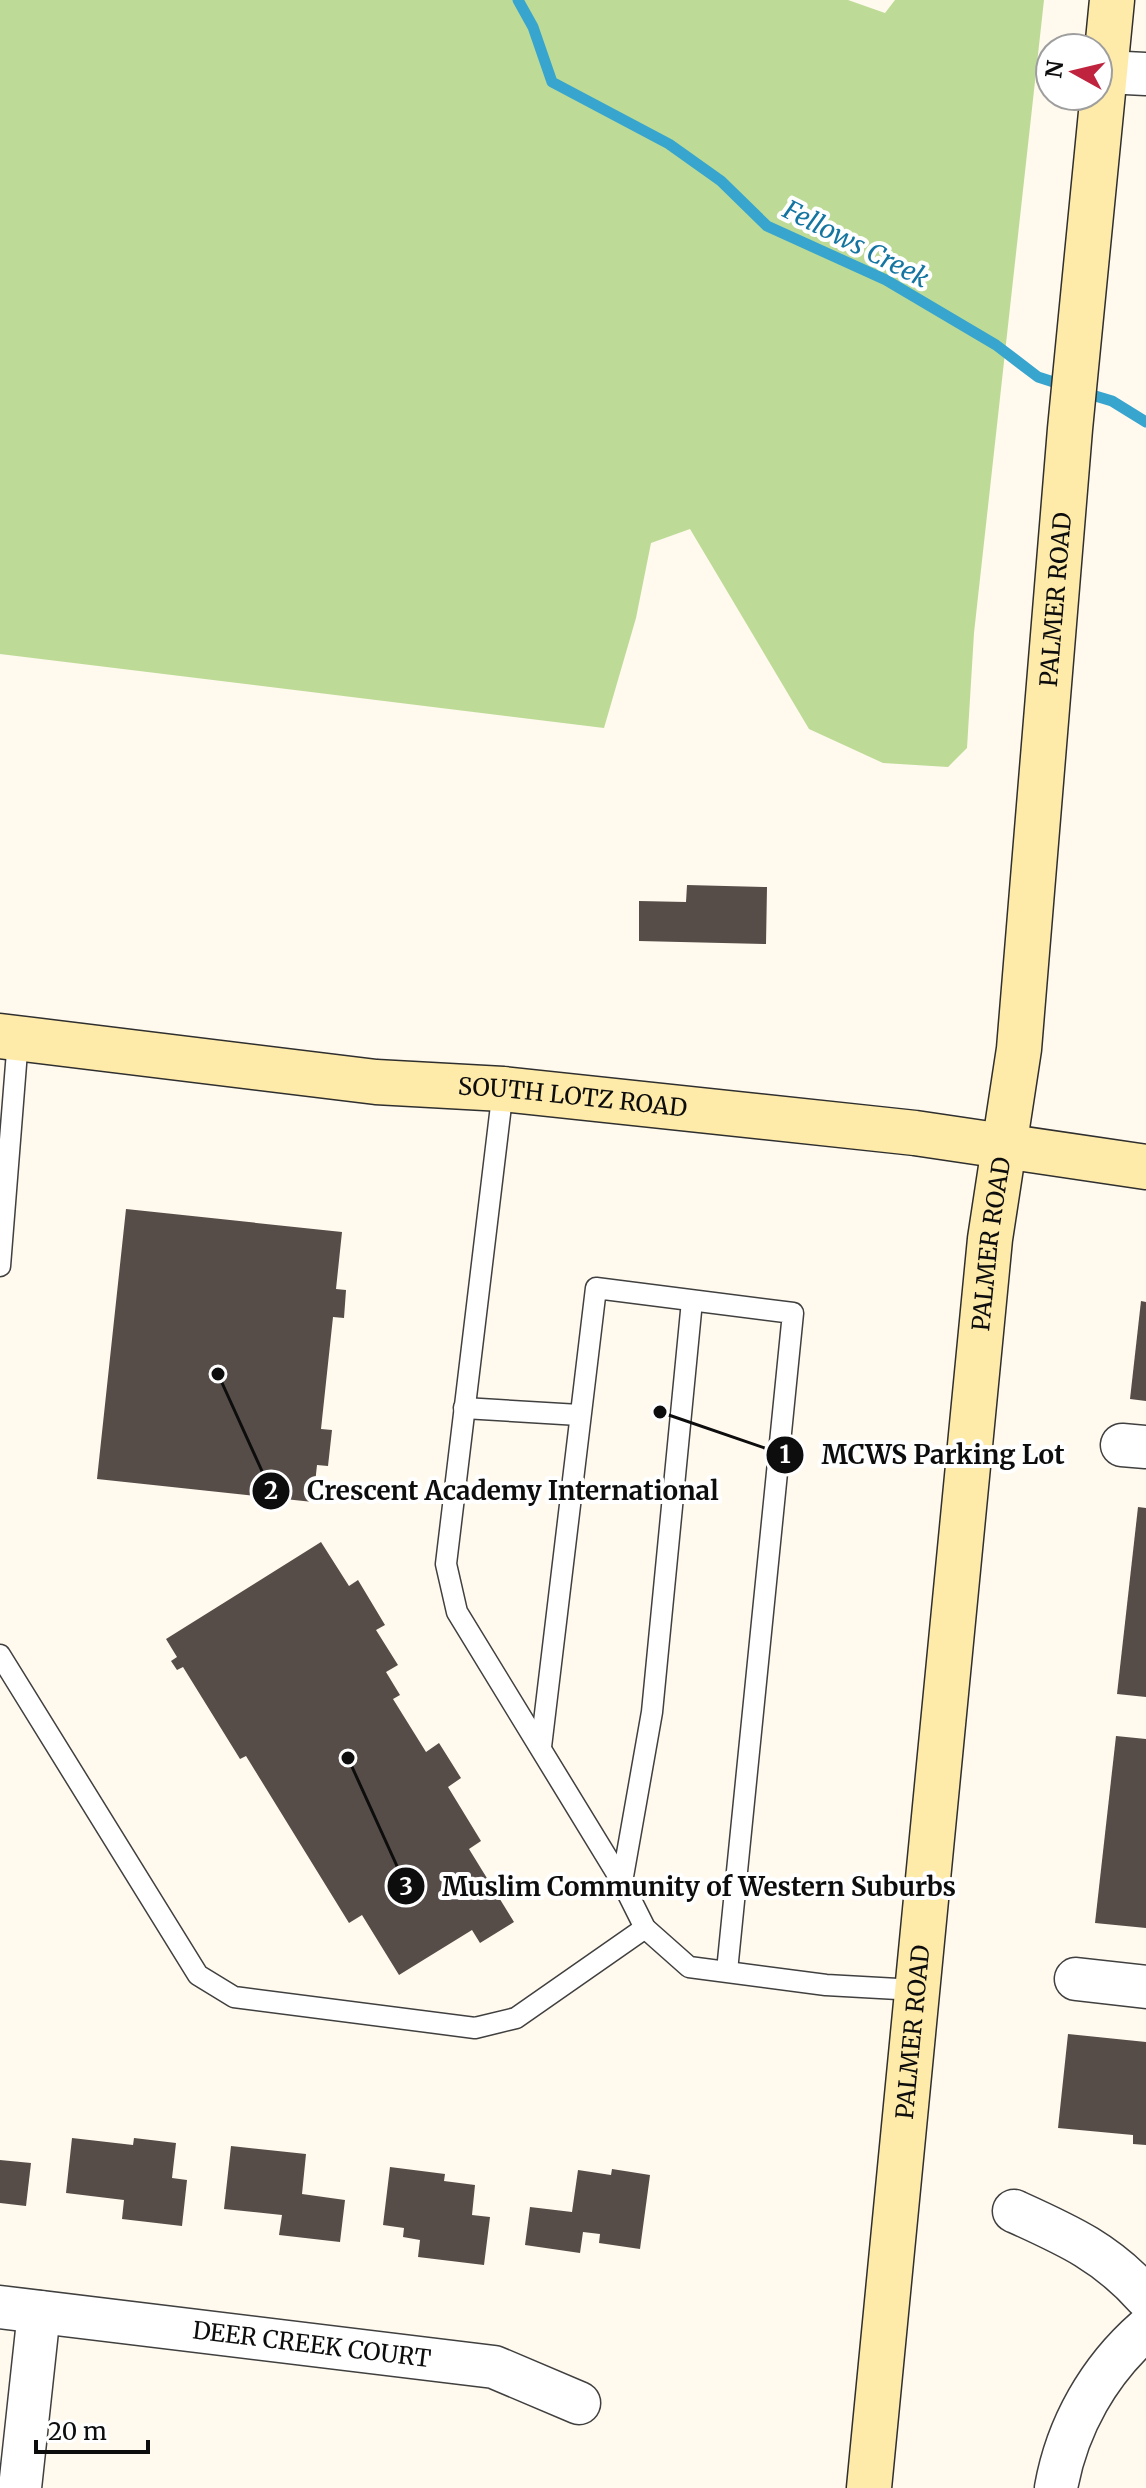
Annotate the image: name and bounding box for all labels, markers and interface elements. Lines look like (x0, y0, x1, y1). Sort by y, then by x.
north arrow (1034, 32, 1114, 112)
text: N (1039, 58, 1069, 80)
water label: Fellows Creek (777, 192, 935, 294)
street label: PALMER ROAD (1033, 511, 1078, 688)
street label: SOUTH LOTZ ROAD (457, 1071, 689, 1124)
street label: PALMER ROAD (965, 1155, 1017, 1332)
callout: MCWS Parking Lot (765, 1430, 1080, 1480)
text: MCWS Parking Lot (821, 1438, 1065, 1471)
text: 1 (779, 1439, 791, 1470)
callout: Crescent Academy International (251, 1466, 735, 1516)
text: Crescent Academy International (307, 1474, 719, 1507)
text: 2 (264, 1475, 278, 1506)
callout: Muslim Community of Western Suburbs (386, 1861, 972, 1911)
text: Muslim Community of Western Suburbs (442, 1870, 956, 1903)
text: 3 (399, 1871, 413, 1902)
street label: PALMER ROAD (889, 1943, 937, 2121)
street label: DEER CREEK COURT (191, 2315, 433, 2374)
scale bar (36, 2404, 148, 2454)
text: 20 m (48, 2416, 107, 2447)

